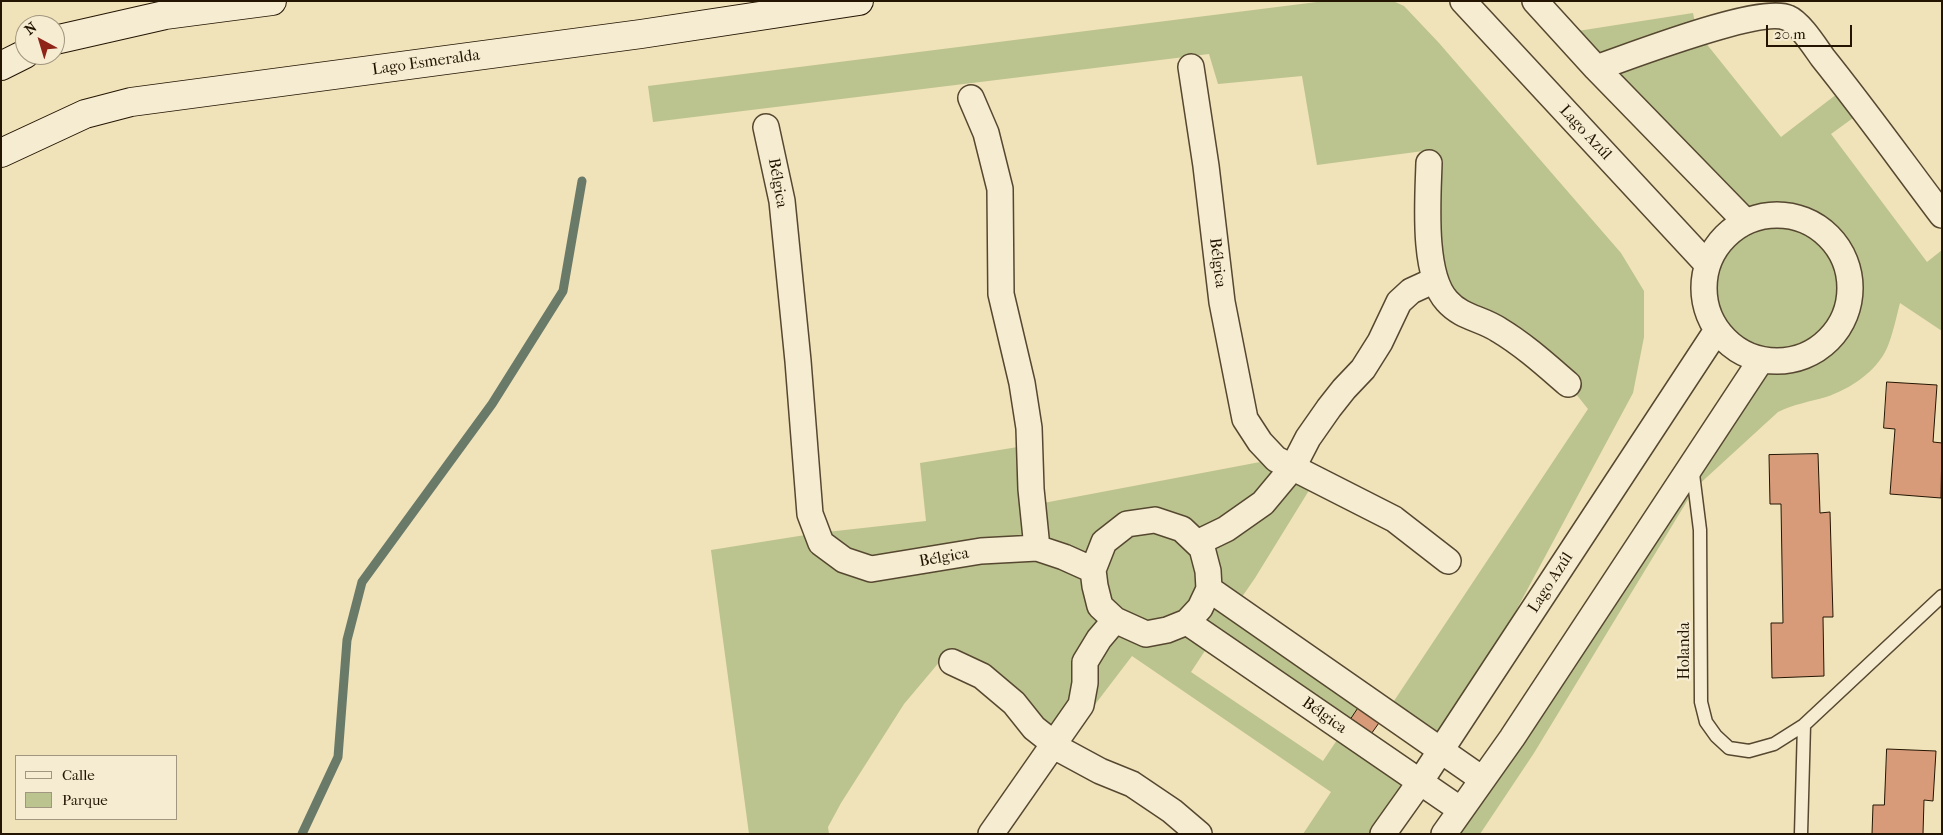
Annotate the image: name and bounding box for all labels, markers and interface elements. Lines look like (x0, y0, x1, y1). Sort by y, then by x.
north arrow (15, 15, 65, 65)
scale bar (1768, 15, 1854, 47)
text: N (21, 19, 40, 39)
text: 20 m (1774, 25, 1806, 43)
street label: Lago Esmeralda (371, 46, 481, 80)
street label: Lago Azúl (1555, 102, 1615, 164)
street label: Bélgica (763, 157, 791, 209)
street label: Bélgica (1204, 237, 1230, 289)
street label: Bélgica (918, 544, 970, 572)
street label: Lago Azúl (1524, 549, 1578, 617)
street label: Holanda (1675, 622, 1695, 680)
street label: Bélgica (1298, 694, 1350, 738)
legend (15, 755, 178, 820)
text: Calle (62, 766, 95, 784)
text: Parque (62, 791, 108, 809)

